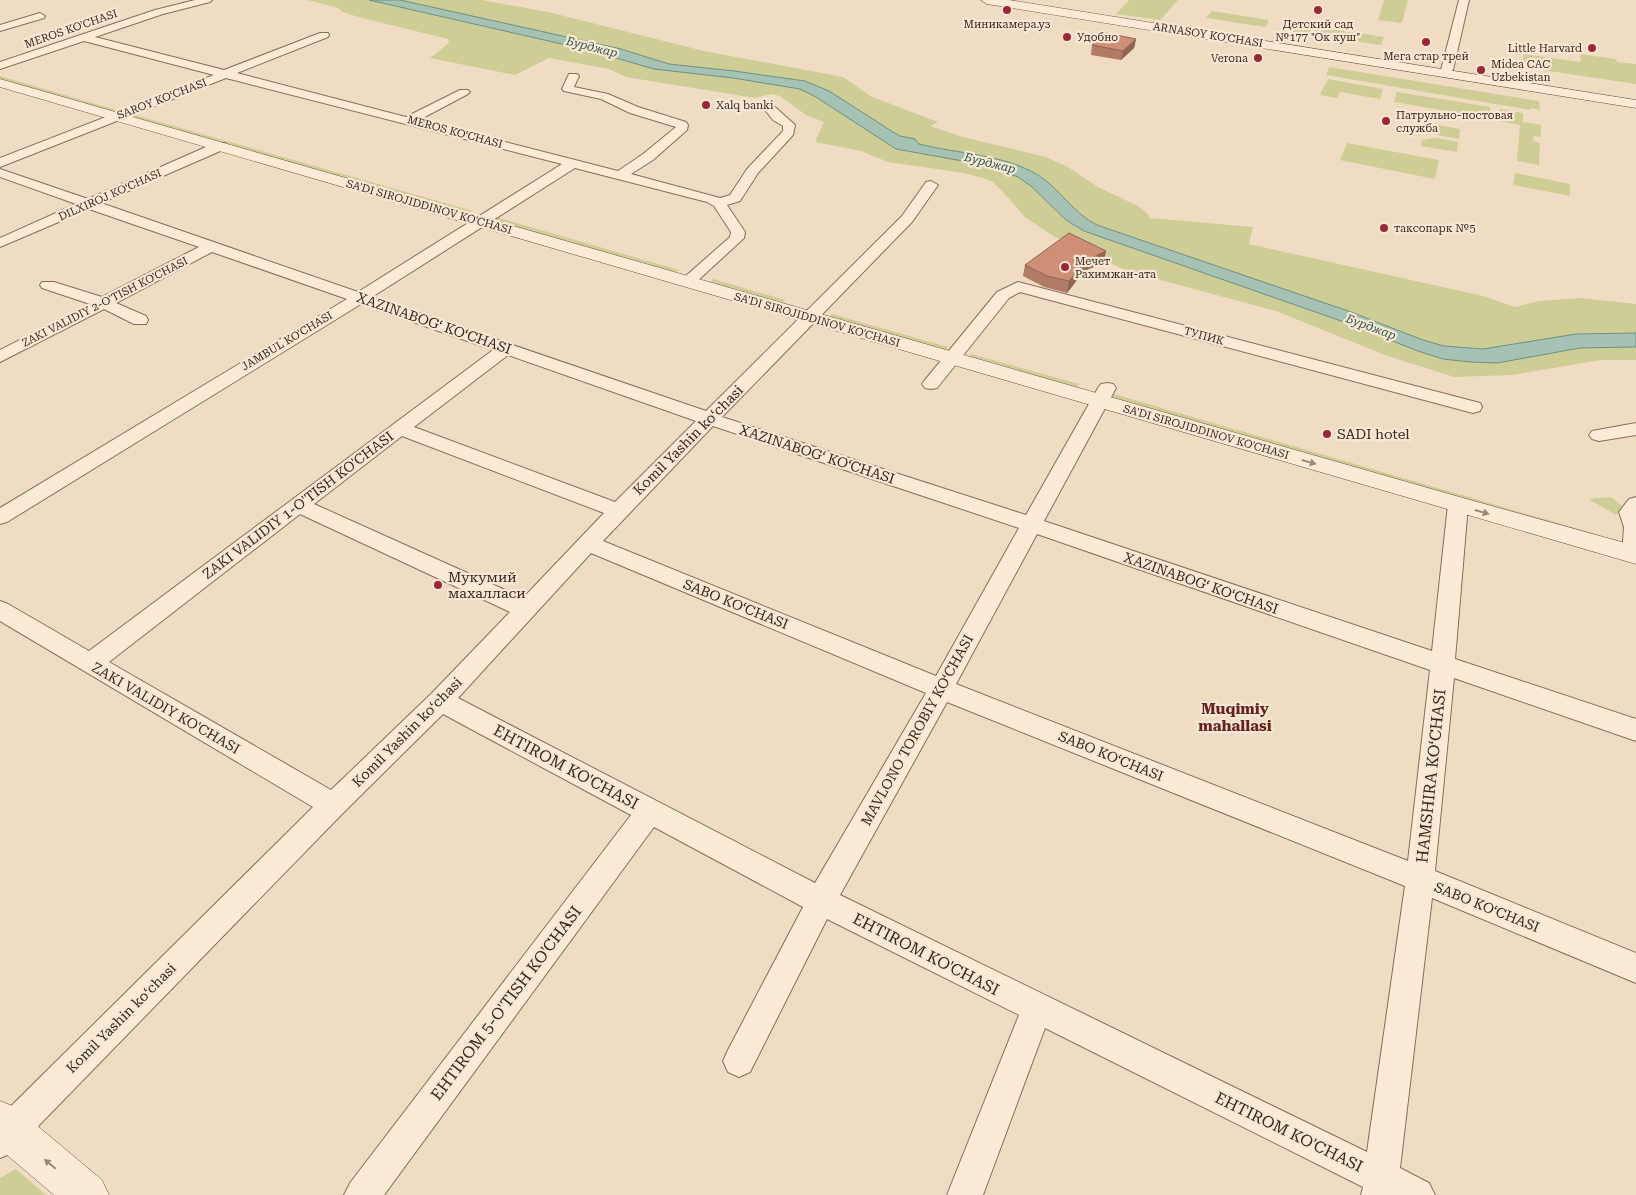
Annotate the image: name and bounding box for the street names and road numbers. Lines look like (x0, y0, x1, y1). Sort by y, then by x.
street label: MEROS KO'CHASI (23, 7, 119, 51)
street label: ARNASOY KO'CHASI (1152, 20, 1264, 50)
street label: SAROY KO‘CHASI (115, 76, 209, 122)
street label: MEROS KO‘CHASI (406, 113, 504, 151)
street label: DILXIROJ KO‘CHASI (56, 166, 164, 224)
street label: SA'DI SIROJIDDINOV KO'CHASI (345, 177, 513, 237)
street label: ZAKI VALIDIY 2-O'TISH KO'CHASI (20, 254, 190, 350)
street label: XAZINABOG‘ KO‘CHASI (355, 289, 513, 357)
street label: SA'DI SIROJIDDINOV KO'CHASI (733, 290, 901, 350)
street label: JAMBUL KO'CHASI (239, 309, 335, 373)
street label: ТУПИК (1182, 324, 1226, 348)
street label: Komil Yashin koʻchasi (630, 382, 746, 498)
street label: SA'DI SIROJIDDINOV KO'CHASI (1122, 402, 1290, 462)
street label: XAZINABOG‘ KO‘CHASI (737, 421, 897, 487)
street label: ZAKI VALIDIY 1-O'TISH KO'CHASI (199, 428, 397, 582)
street label: XAZINABOG‘ KO‘CHASI (1122, 549, 1280, 617)
street label: SABO KO‘CHASI (681, 576, 791, 632)
street label: MAVLONO TOROBIY KO‘CHASI (858, 632, 976, 828)
street label: ZAKI VALIDIY KO'CHASI (89, 659, 243, 757)
street label: Komil Yashin koʻchasi (349, 674, 465, 790)
street label: HAMSHIRA KO‘CHASI (1412, 688, 1450, 864)
street label: EHTIROM KO'CHASI (490, 721, 642, 813)
street label: SABO KO‘CHASI (1056, 728, 1166, 784)
street label: SABO KO‘CHASI (1432, 879, 1542, 935)
street label: EHTIROM 5-O'TISH KO'CHASI (427, 902, 585, 1104)
street label: EHTIROM KO'CHASI (850, 909, 1002, 999)
street label: Komil Yashin koʻchasi (63, 960, 179, 1076)
street label: EHTIROM KO'CHASI (1212, 1088, 1366, 1176)

